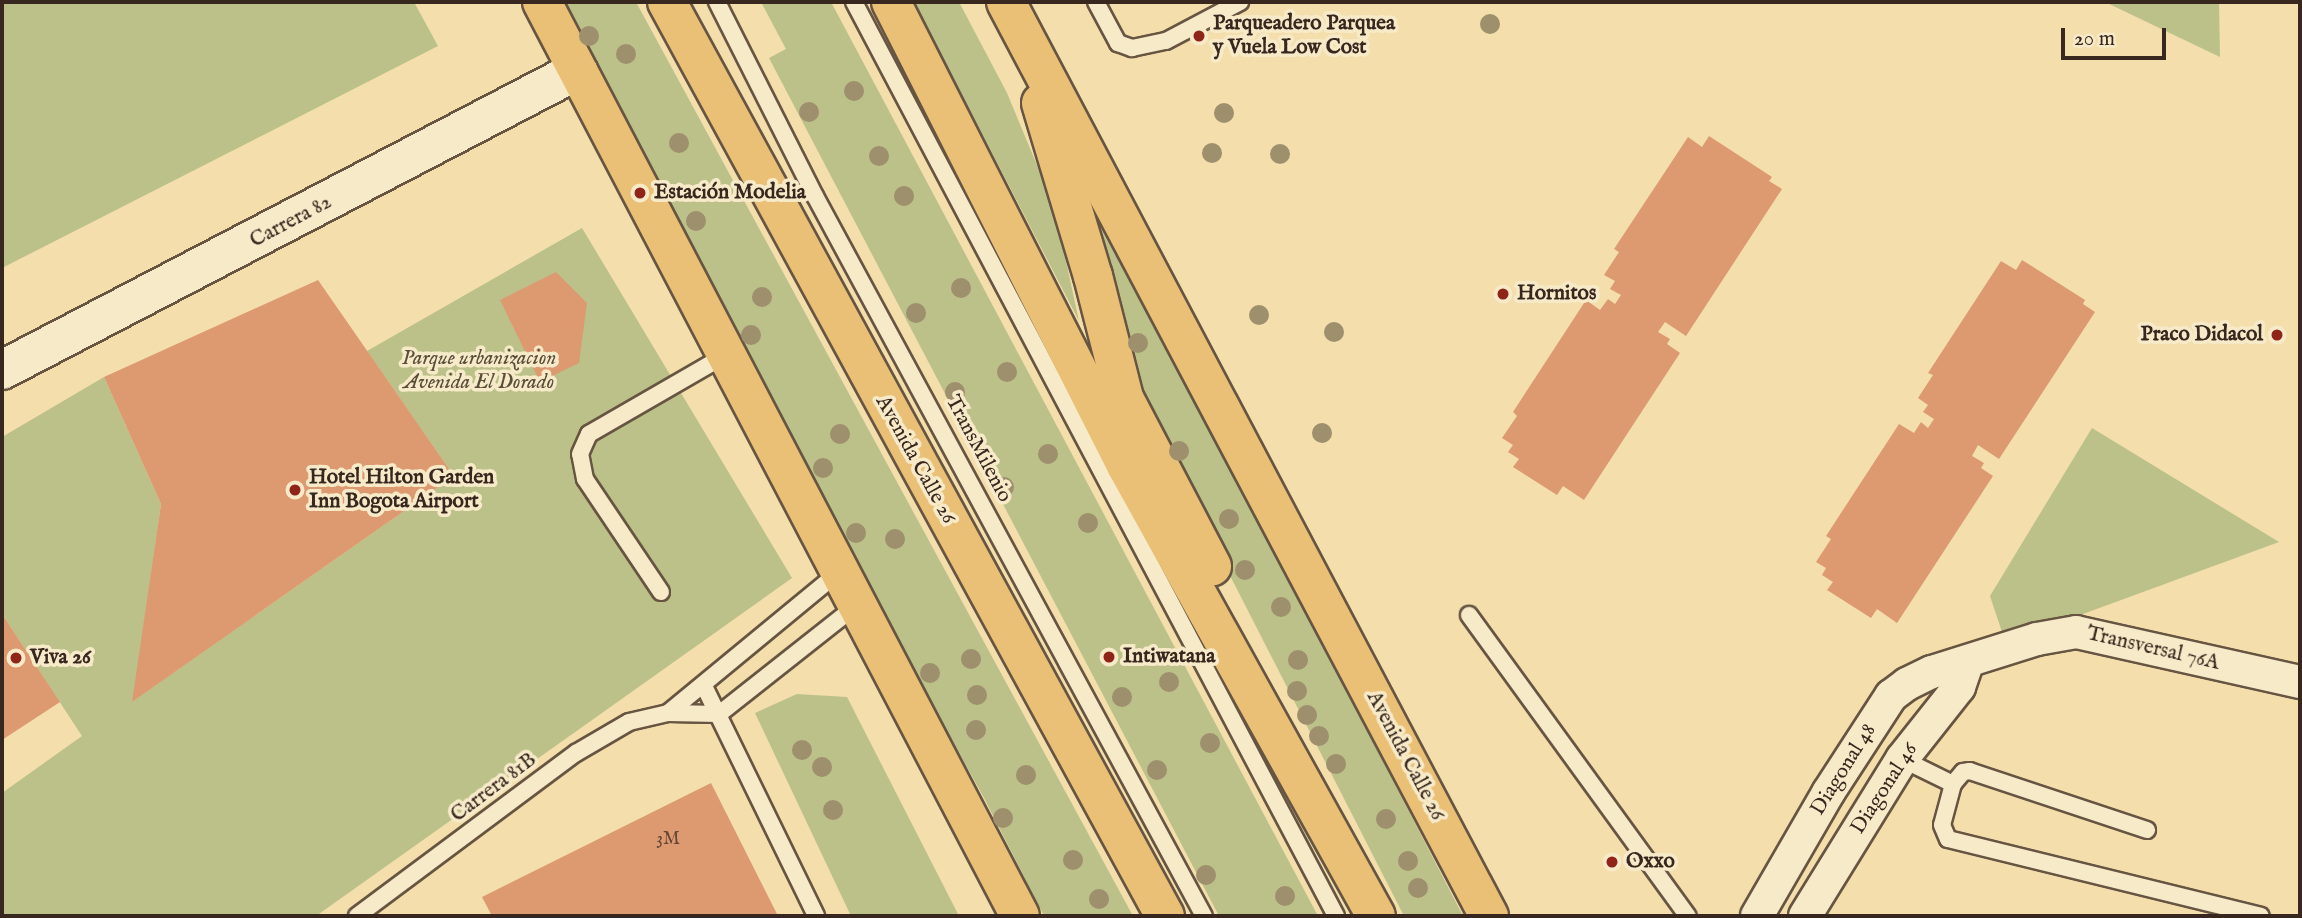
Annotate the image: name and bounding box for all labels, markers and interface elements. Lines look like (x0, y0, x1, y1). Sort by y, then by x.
place label: Parqueadero Parquea y Vuela Low Cost (1213, 11, 1395, 61)
scale bar (2064, 14, 2169, 58)
text: 20 m (2074, 26, 2115, 53)
marker: Parqueadero Parquea y Vuela Low Cost (1191, 28, 1207, 44)
place label: Estación Modelia (654, 180, 806, 206)
marker: Estación Modelia (632, 185, 648, 201)
street label: Carrera 82 (246, 190, 336, 254)
place label: Hornitos (1517, 281, 1596, 307)
marker: Hornitos (1495, 286, 1511, 302)
place label: Praco Didacol (2140, 322, 2263, 348)
marker: Praco Didacol (2269, 327, 2285, 343)
park label: Parque urbanizacion Avenida El Dorado (402, 346, 556, 396)
street label: TransMilenio (939, 391, 1017, 507)
street label: Avenida Calle 26 (869, 392, 961, 528)
place label: Hotel Hilton Garden Inn Bogota Airport (309, 465, 494, 515)
marker: Hotel Hilton Garden Inn Bogota Airport (287, 482, 303, 498)
street label: Transversal 76A (2084, 622, 2222, 676)
place label: Intiwatana (1123, 644, 1215, 670)
place label: Viva 26 (30, 645, 91, 671)
marker: Intiwatana (1101, 649, 1117, 665)
marker: Viva 26 (8, 650, 24, 666)
street label: Avenida Calle 26 (1360, 687, 1450, 825)
street label: Diagonal 48 (1806, 720, 1882, 820)
street label: Diagonal 46 (1846, 739, 1924, 839)
street label: Carrera 81B (446, 748, 542, 828)
house number: 3M (656, 829, 680, 851)
place label: Oxxo (1626, 849, 1675, 875)
marker: Oxxo (1604, 854, 1620, 870)

